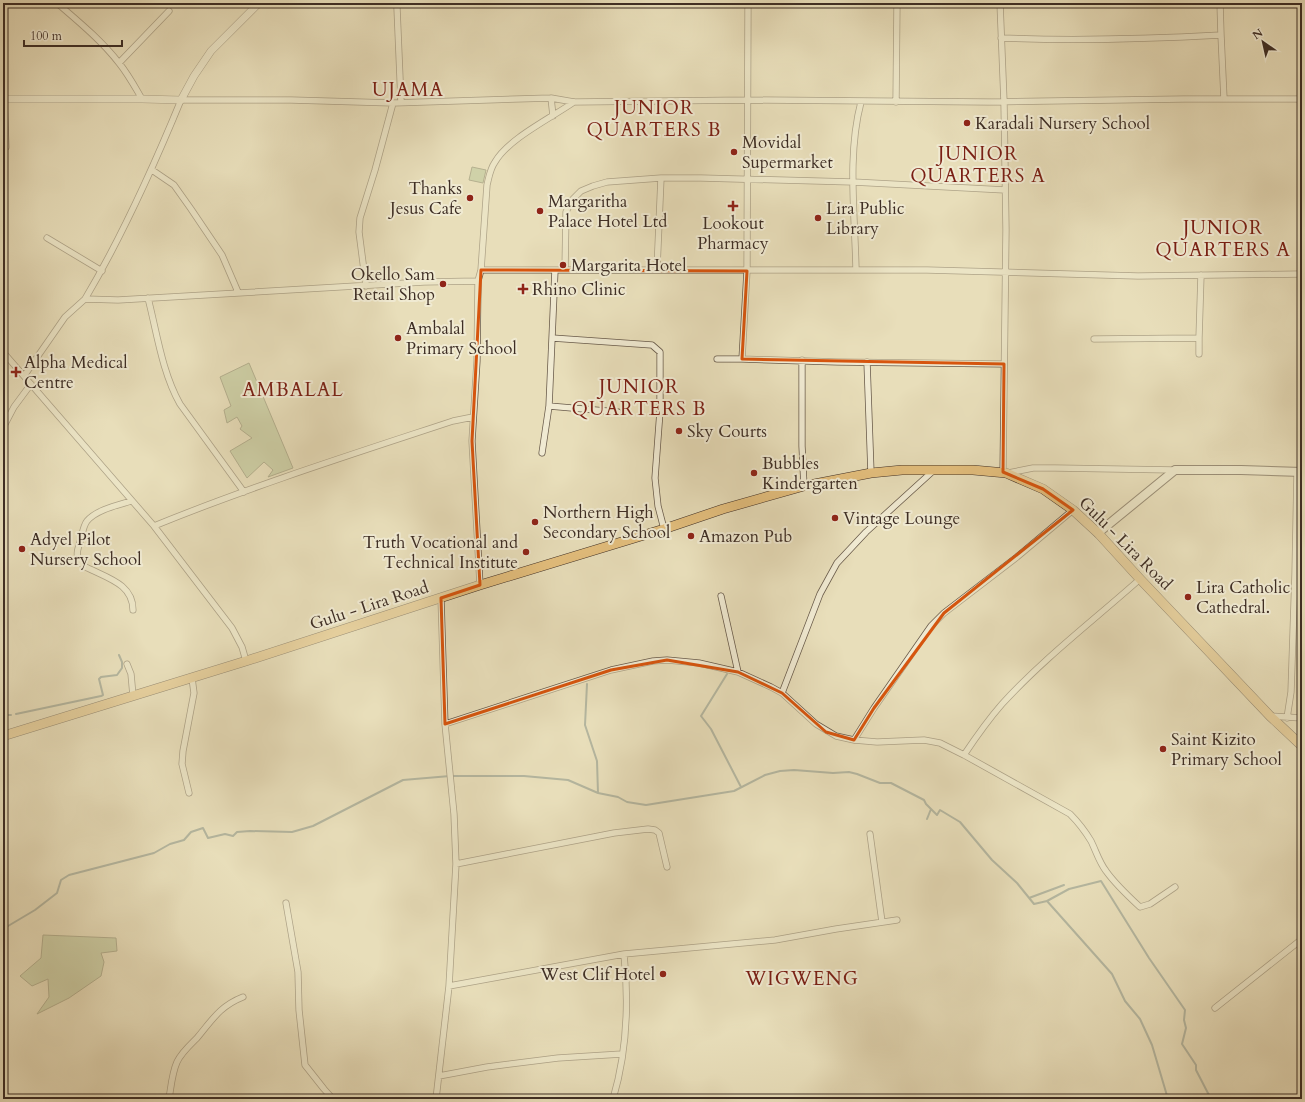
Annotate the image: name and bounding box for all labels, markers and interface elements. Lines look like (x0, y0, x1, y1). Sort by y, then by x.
scale bar (24, 22, 122, 48)
north arrow (1243, 22, 1283, 62)
text: N (1250, 25, 1266, 43)
text: 100 m (30, 28, 63, 44)
district label: UJAMA (372, 77, 444, 103)
district label: JUNIOR QUARTERS B (587, 95, 721, 143)
place label: Karadali Nursery School (975, 112, 1151, 135)
marker: Karadali Nursery School (962, 118, 972, 128)
place label: Movidal Supermarket (742, 131, 834, 174)
district label: JUNIOR QUARTERS A (910, 141, 1046, 189)
marker: Movidal Supermarket (729, 147, 739, 157)
place label: Thanks Jesus Cafe (387, 177, 462, 220)
place label: Margaritha Palace Hotel Ltd (548, 190, 667, 233)
marker: Thanks Jesus Cafe (465, 193, 475, 203)
place label: Lira Public Library (826, 197, 905, 240)
marker: Lookout Pharmacy (728, 201, 738, 211)
marker: Margaritha Palace Hotel Ltd (535, 206, 545, 216)
place label: Lookout Pharmacy (697, 212, 769, 255)
marker: Lira Public Library (813, 213, 823, 223)
district label: JUNIOR QUARTERS A (1155, 215, 1291, 263)
place label: Margarita Hotel (571, 254, 687, 277)
marker: Margarita Hotel (558, 260, 568, 270)
place label: Okello Sam Retail Shop (351, 263, 436, 306)
place label: Rhino Clinic (532, 278, 626, 301)
marker: Okello Sam Retail Shop (438, 279, 448, 289)
marker: Rhino Clinic (517, 283, 529, 295)
place label: Ambalal Primary School (406, 317, 517, 360)
marker: Ambalal Primary School (393, 333, 403, 343)
place label: Alpha Medical Centre (24, 351, 128, 394)
marker: Alpha Medical Centre (11, 367, 21, 377)
district label: JUNIOR QUARTERS B (572, 374, 706, 422)
district label: AMBALAL (242, 377, 344, 403)
place label: Sky Courts (687, 420, 767, 443)
marker: Sky Courts (674, 426, 684, 436)
place label: Bubbles Kindergarten (762, 452, 858, 495)
marker: Bubbles Kindergarten (749, 468, 759, 478)
street label: Gulu - Lira Road (1074, 491, 1178, 595)
place label: Northern High Secondary School (543, 501, 671, 544)
place label: Vintage Lounge (843, 507, 960, 530)
marker: Vintage Lounge (830, 513, 840, 523)
marker: Northern High Secondary School (530, 517, 540, 527)
place label: Amazon Pub (699, 525, 792, 548)
place label: Adyel Pilot Nursery School (30, 528, 142, 571)
place label: Truth Vocational and Technical Institute (363, 531, 518, 574)
marker: Amazon Pub (686, 531, 696, 541)
marker: Adyel Pilot Nursery School (17, 544, 27, 554)
marker: Truth Vocational and Technical Institute (521, 547, 531, 557)
street label: Gulu - Lira Road (307, 575, 432, 636)
place label: Lira Catholic Cathedral. (1196, 576, 1291, 619)
marker: Lira Catholic Cathedral. (1183, 592, 1193, 602)
place label: Saint Kizito Primary School (1171, 728, 1282, 771)
marker: Saint Kizito Primary School (1158, 744, 1168, 754)
place label: West Clif Hotel (539, 963, 656, 986)
district label: WIGWENG (744, 966, 859, 992)
marker: West Clif Hotel (658, 969, 668, 979)

